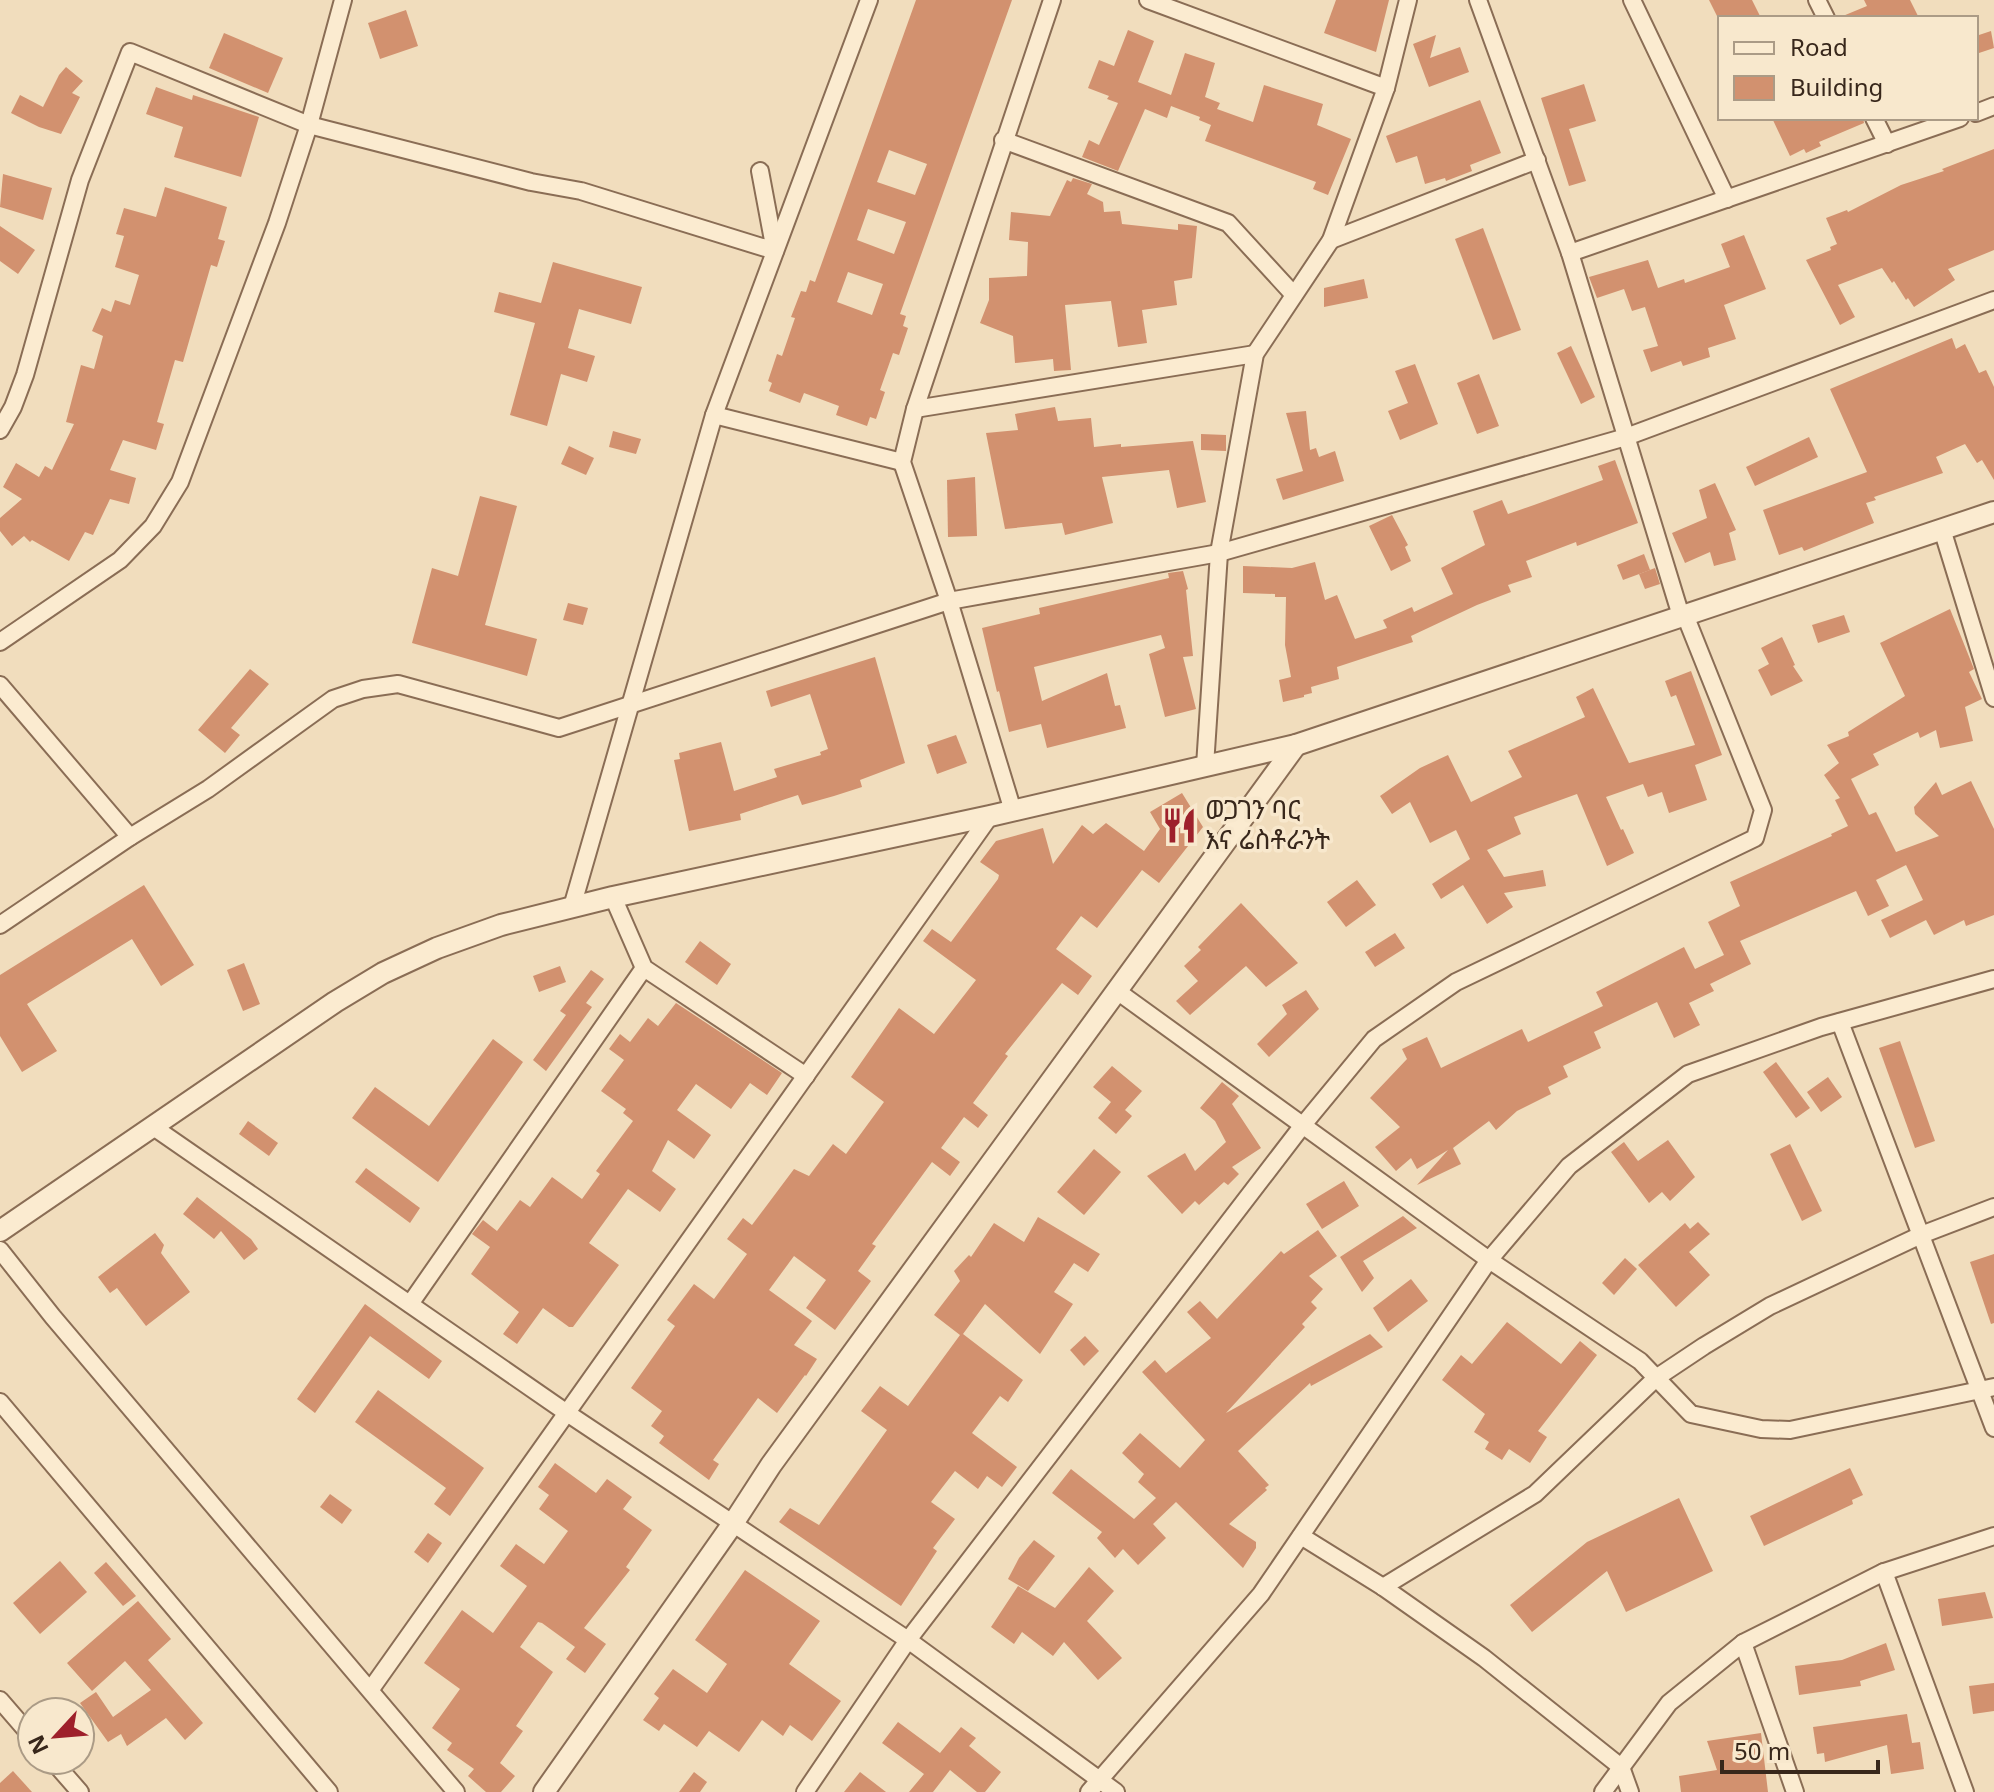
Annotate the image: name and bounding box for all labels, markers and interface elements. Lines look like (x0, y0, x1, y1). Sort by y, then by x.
legend (1718, 16, 1978, 120)
text: Road (1790, 30, 1848, 63)
text: Building (1790, 70, 1883, 103)
place label: ወጋገን ባር እና ሬስቶራንት (1205, 791, 1331, 857)
restaurant icon: ወጋገን ባር እና ሬስቶራንት (1160, 806, 1198, 844)
north arrow (16, 1696, 96, 1776)
scale bar (1722, 1724, 1878, 1774)
text: N (20, 1731, 55, 1760)
text: 50 m (1734, 1734, 1790, 1767)

